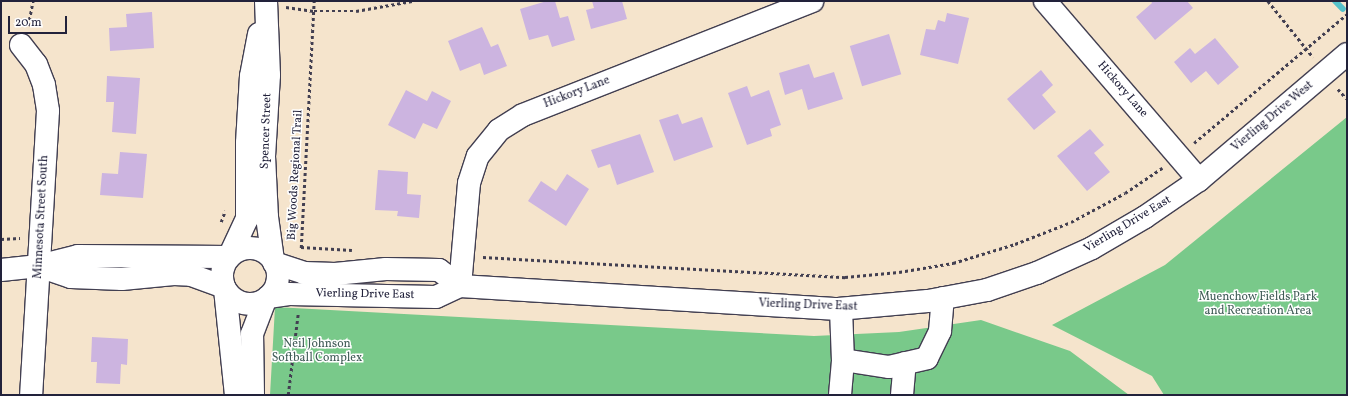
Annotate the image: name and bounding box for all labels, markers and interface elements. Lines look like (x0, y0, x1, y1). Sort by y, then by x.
scale bar (10, 8, 69, 34)
text: 20 m (15, 15, 42, 31)
street label: Hickory Lane (1094, 59, 1150, 121)
street label: Hickory Lane (542, 74, 612, 112)
street label: Vierling Drive West (1229, 78, 1317, 156)
street label: Spencer Street (258, 93, 276, 169)
street label: Big Woods Regional Trail (285, 109, 307, 241)
street label: Minnesota Street South (32, 155, 52, 279)
street label: Vierling Drive East (1082, 193, 1174, 257)
street label: Vierling Drive East (315, 287, 415, 303)
park label: Muenchow Fields Park and Recreation Area (1199, 291, 1317, 319)
street label: Vierling Drive East (758, 297, 858, 315)
park label: Neil Johnson Softball Complex (272, 338, 362, 366)

